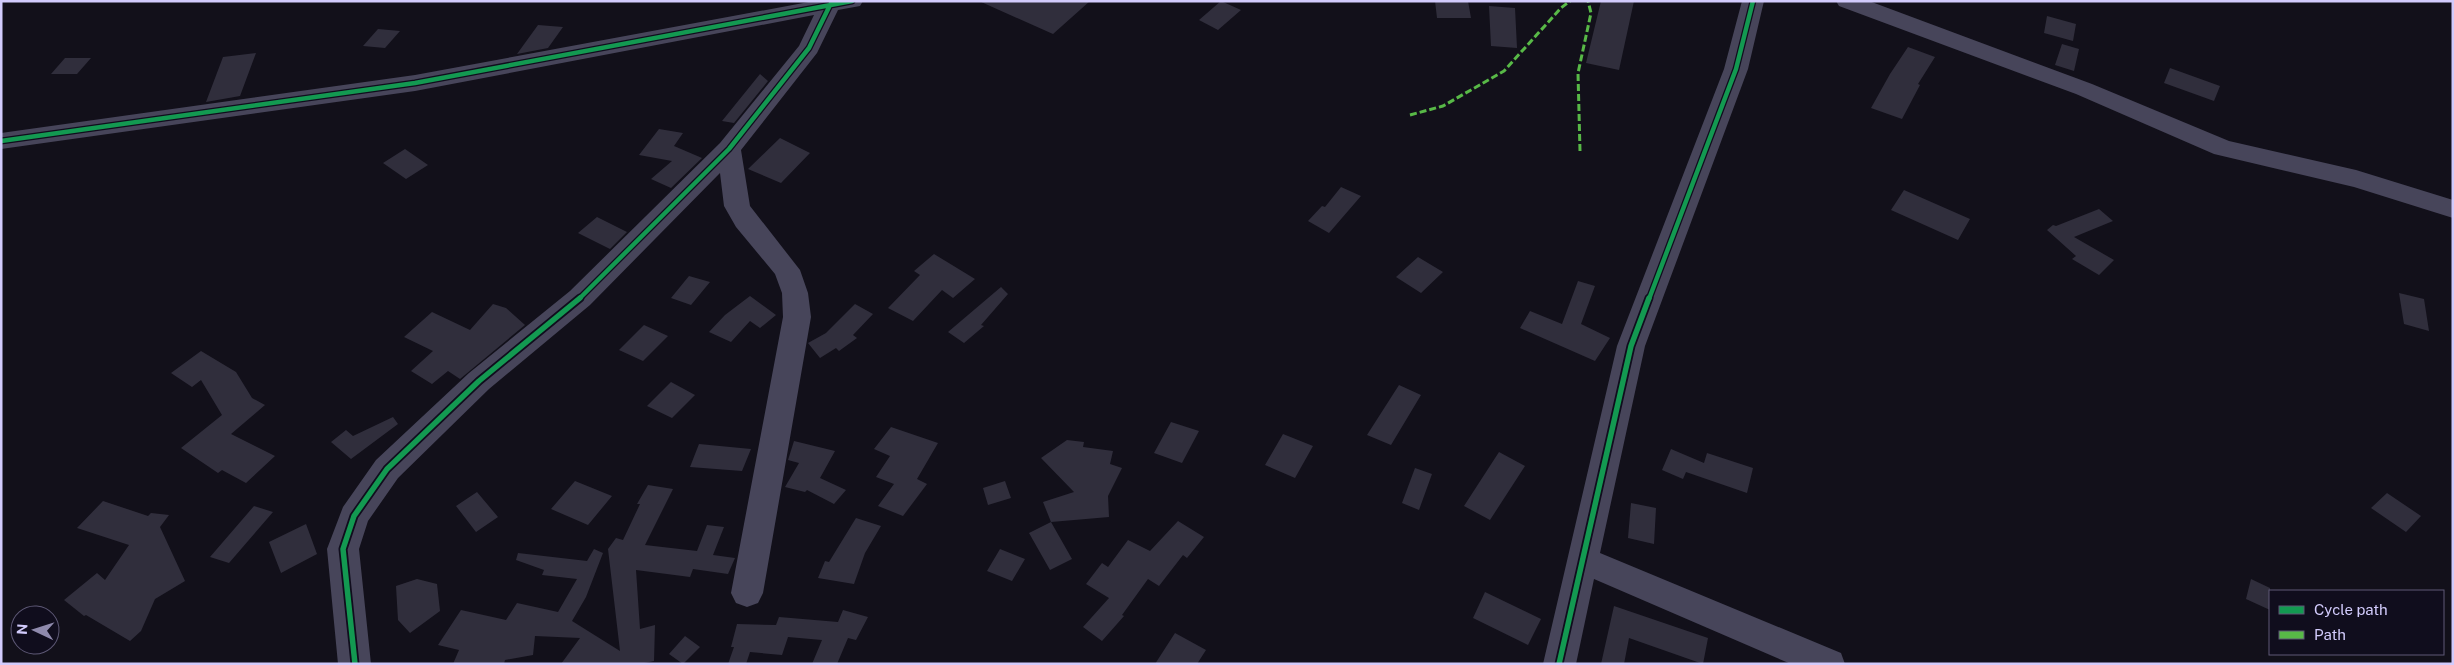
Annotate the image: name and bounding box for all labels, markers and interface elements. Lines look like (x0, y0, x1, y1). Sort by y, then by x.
legend (2269, 590, 2444, 655)
text: Cycle path (2314, 601, 2388, 618)
north arrow (10, 605, 60, 655)
text: N (14, 623, 30, 635)
text: Path (2314, 626, 2346, 643)

